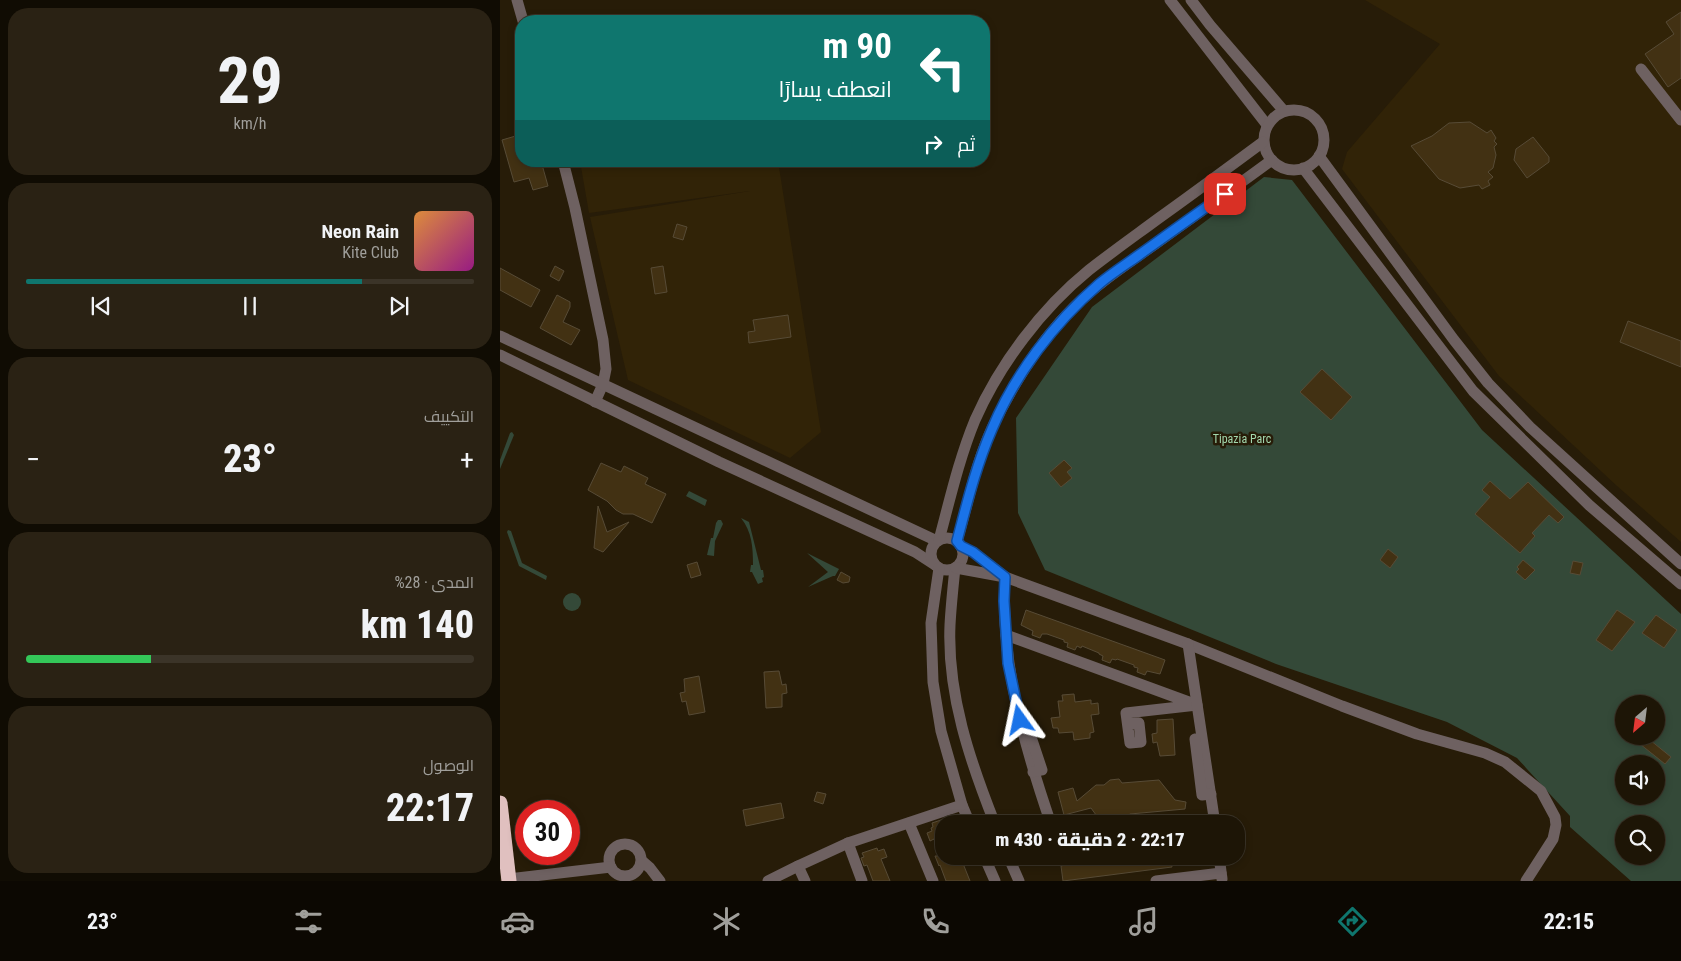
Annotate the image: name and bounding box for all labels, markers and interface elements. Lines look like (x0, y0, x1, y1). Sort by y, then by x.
text: 90 m (823, 26, 892, 67)
icon: left (910, 35, 975, 100)
text: 29 (217, 43, 283, 119)
text: انعطف يسارًا (778, 77, 892, 102)
text: km/h (234, 114, 266, 133)
icon: right (919, 130, 947, 158)
text: ثم (957, 133, 975, 156)
pin (1204, 173, 1246, 215)
icon: arrive (1211, 180, 1239, 208)
text: Neon Rain (321, 220, 399, 243)
text: Kite Club (342, 243, 399, 262)
icon: previous (87, 292, 115, 320)
icon: pause (236, 292, 264, 320)
icon: next (385, 292, 413, 320)
text: التكييف (424, 407, 474, 426)
park label: Tipazia Parc (1213, 432, 1272, 446)
text: 23° (223, 437, 277, 481)
text: − (26, 443, 40, 476)
text: + (460, 443, 474, 476)
text: المدى · 28% (394, 573, 474, 592)
text: 140 km (361, 603, 474, 647)
position arrow (993, 693, 1045, 745)
north arrow (1615, 695, 1665, 745)
map controls (1615, 695, 1665, 865)
button: sound (1615, 755, 1665, 805)
text: الوصول (423, 756, 474, 775)
text: 22:17 (386, 786, 474, 830)
speed limit sign: 30 (515, 800, 580, 865)
button: search (1615, 815, 1665, 865)
text: 22:17 · 2 دقيقة · 430 m (995, 828, 1185, 851)
icon: filters (291, 904, 326, 939)
icon: car (500, 904, 535, 939)
icon: climate (709, 904, 744, 939)
icon: phone (918, 904, 953, 939)
icon: music (1126, 904, 1161, 939)
icon: directions (1335, 904, 1370, 939)
text: 23° (87, 909, 118, 934)
text: 22:15 (1544, 909, 1594, 934)

